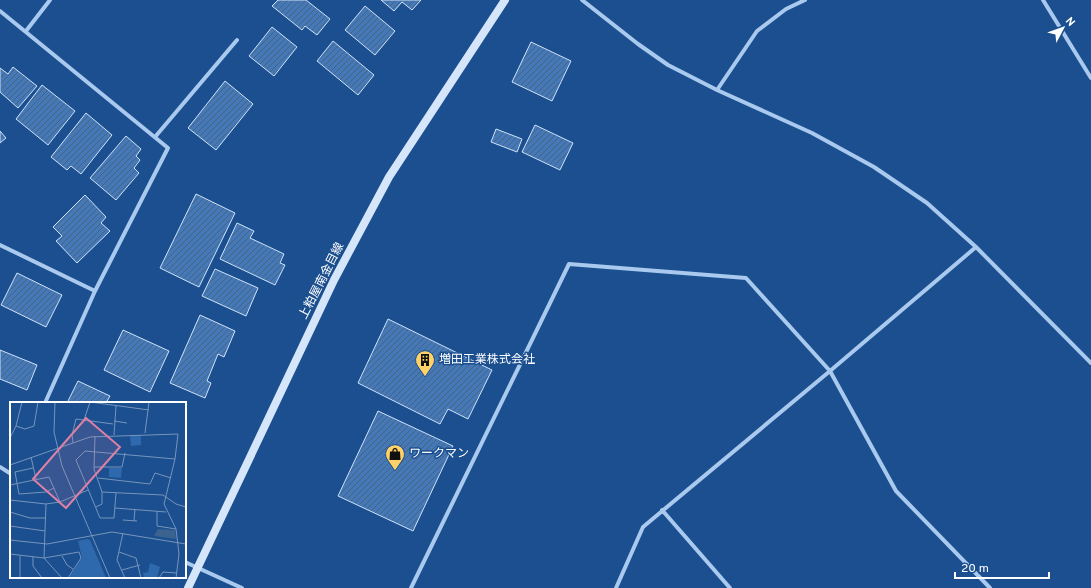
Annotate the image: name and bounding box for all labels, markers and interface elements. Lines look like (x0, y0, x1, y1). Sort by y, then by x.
north arrow (1043, 8, 1083, 48)
text: N (1062, 15, 1078, 30)
street label: 上粕屋南金目線 (296, 240, 348, 322)
building icon: 増田工業株式会社 (414, 349, 436, 377)
place label: 増田工業株式会社 (439, 352, 535, 368)
inset map (10, 402, 186, 578)
shop icon: ワークマン (384, 443, 406, 471)
place label: ワークマン (409, 446, 469, 462)
scale bar (955, 554, 1049, 580)
text: 20 m (961, 561, 989, 577)

